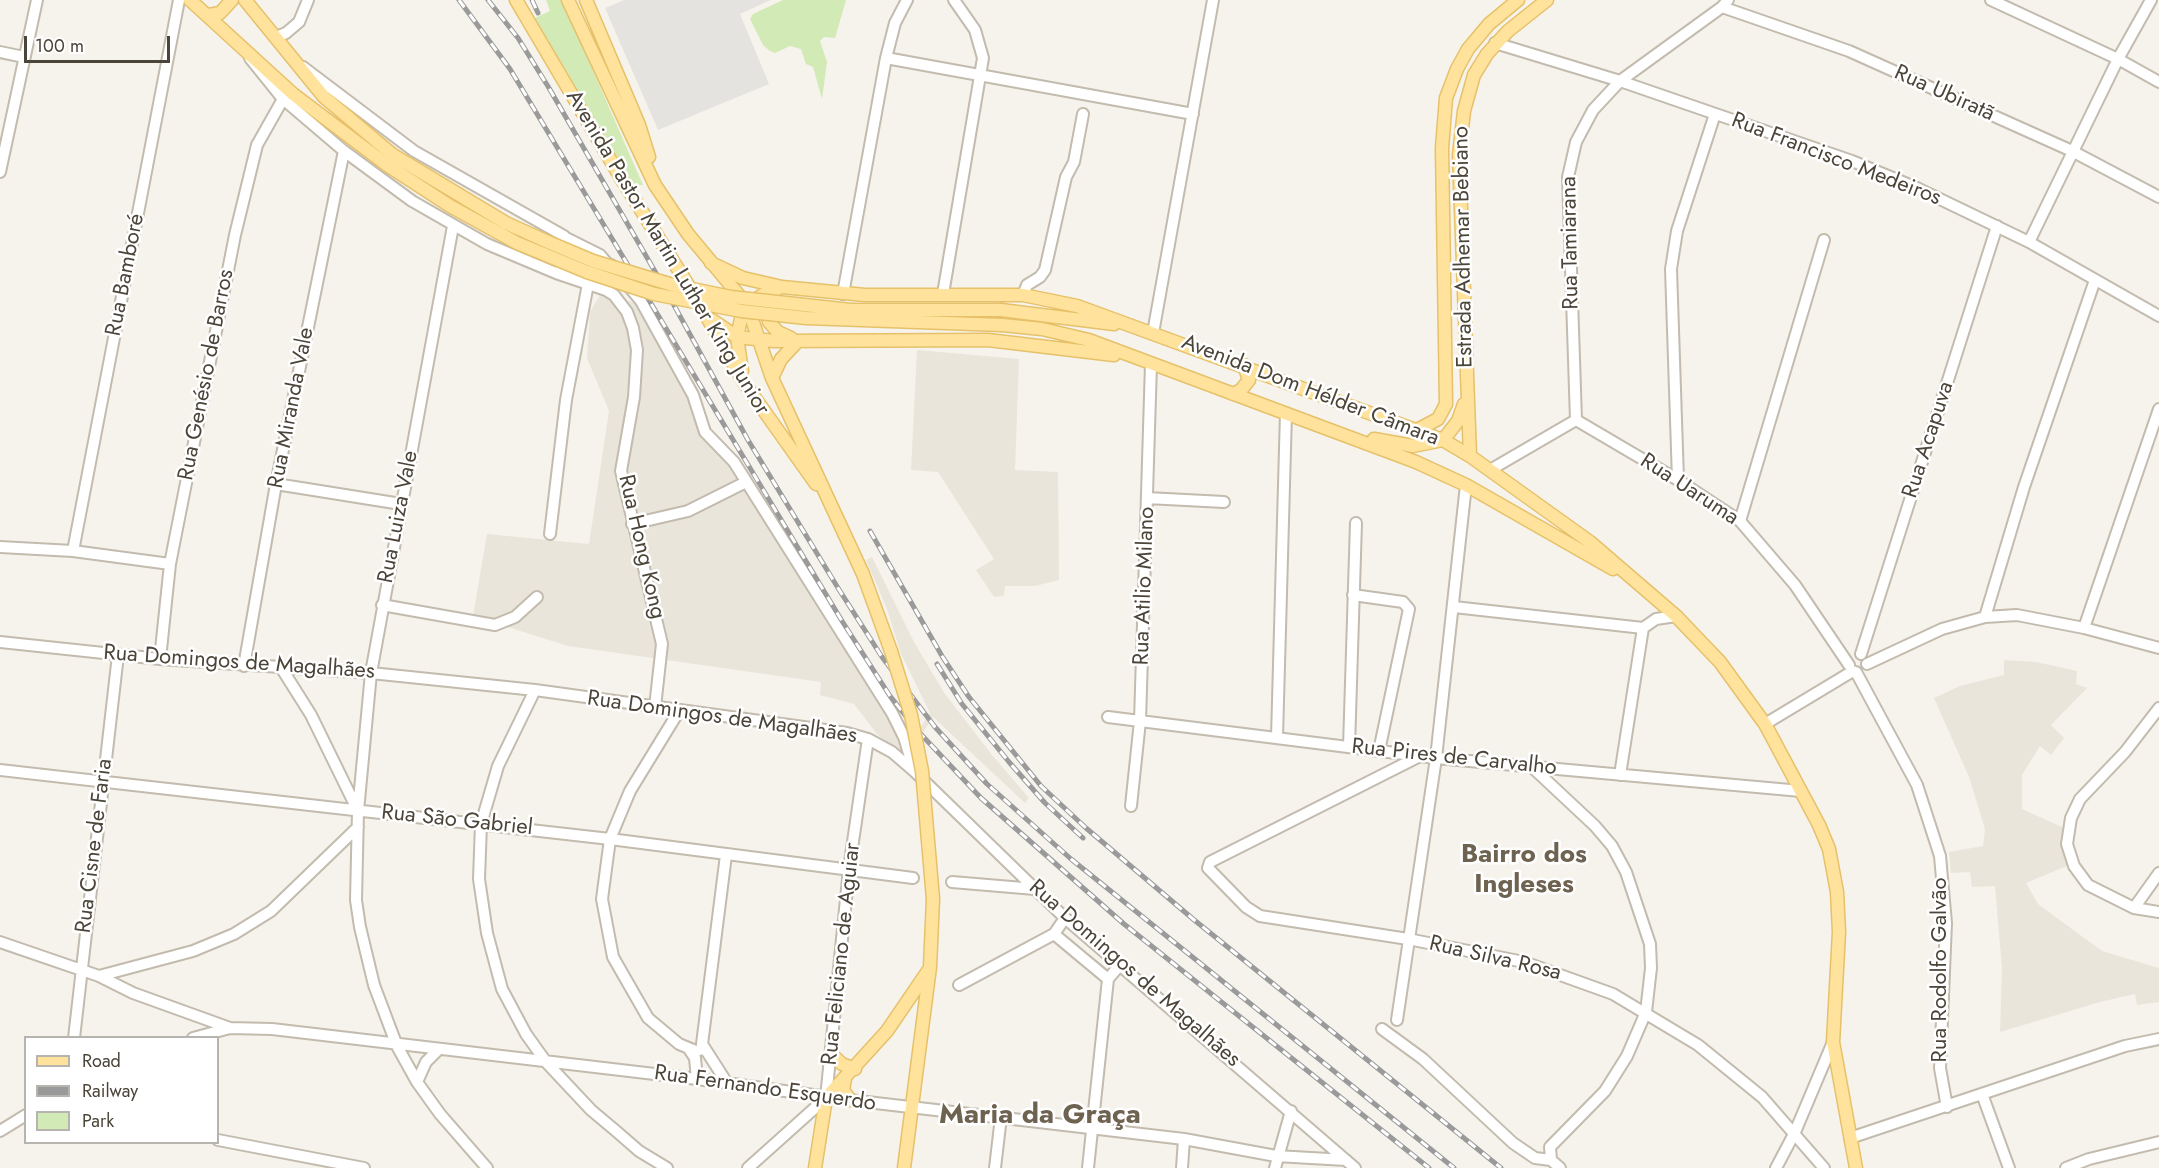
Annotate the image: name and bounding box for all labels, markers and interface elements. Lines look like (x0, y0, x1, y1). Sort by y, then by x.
scale bar (27, 24, 172, 62)
text: 100 m (35, 33, 84, 59)
street label: Rua Ubiratã (1890, 60, 1998, 128)
street label: Avenida Pastor Martin Luther King Junior (559, 86, 775, 420)
street label: Rua Francisco Medeiros (1727, 108, 1945, 212)
street label: Estrada Adhemar Bebiano (1449, 126, 1479, 368)
street label: Rua Tamiarana (1557, 176, 1585, 310)
street label: Rua Bamboré (101, 212, 151, 338)
street label: Rua Genésio de Barros (174, 267, 240, 483)
street label: Rua Miranda Vale (263, 325, 321, 491)
street label: Avenida Dom Hélder Câmara (1178, 330, 1442, 452)
street label: Rua Acapuva (1898, 378, 1960, 502)
street label: Rua Uaruma (1635, 448, 1743, 532)
street label: Rua Luiza Vale (373, 449, 425, 585)
street label: Rua Hong Kong (612, 472, 670, 622)
street label: Rua Atilio Milano (1129, 506, 1161, 666)
street label: Rua Domingos de Magalhães (102, 640, 376, 686)
street label: Rua Domingos de Magalhães (586, 686, 858, 750)
street label: Rua Pires de Carvalho (1350, 734, 1558, 782)
street label: Rua Cisne de Faria (71, 757, 119, 935)
street label: Rua São Gabriel (380, 800, 534, 842)
district label: Bairro dos Ingleses (1461, 840, 1587, 902)
street label: Rua Feliciano de Aguiar (817, 842, 867, 1066)
street label: Rua Domingos de Magalhães (1023, 875, 1245, 1073)
street label: Rua Rodolfo Galvão (1928, 878, 1954, 1062)
street label: Rua Silva Rosa (1426, 931, 1564, 987)
legend (24, 1036, 219, 1144)
text: Road (82, 1048, 121, 1074)
street label: Rua Fernando Esquerdo (652, 1060, 878, 1118)
text: Railway (82, 1078, 138, 1104)
district label: Maria da Graça (939, 1099, 1141, 1133)
text: Park (82, 1108, 114, 1134)

